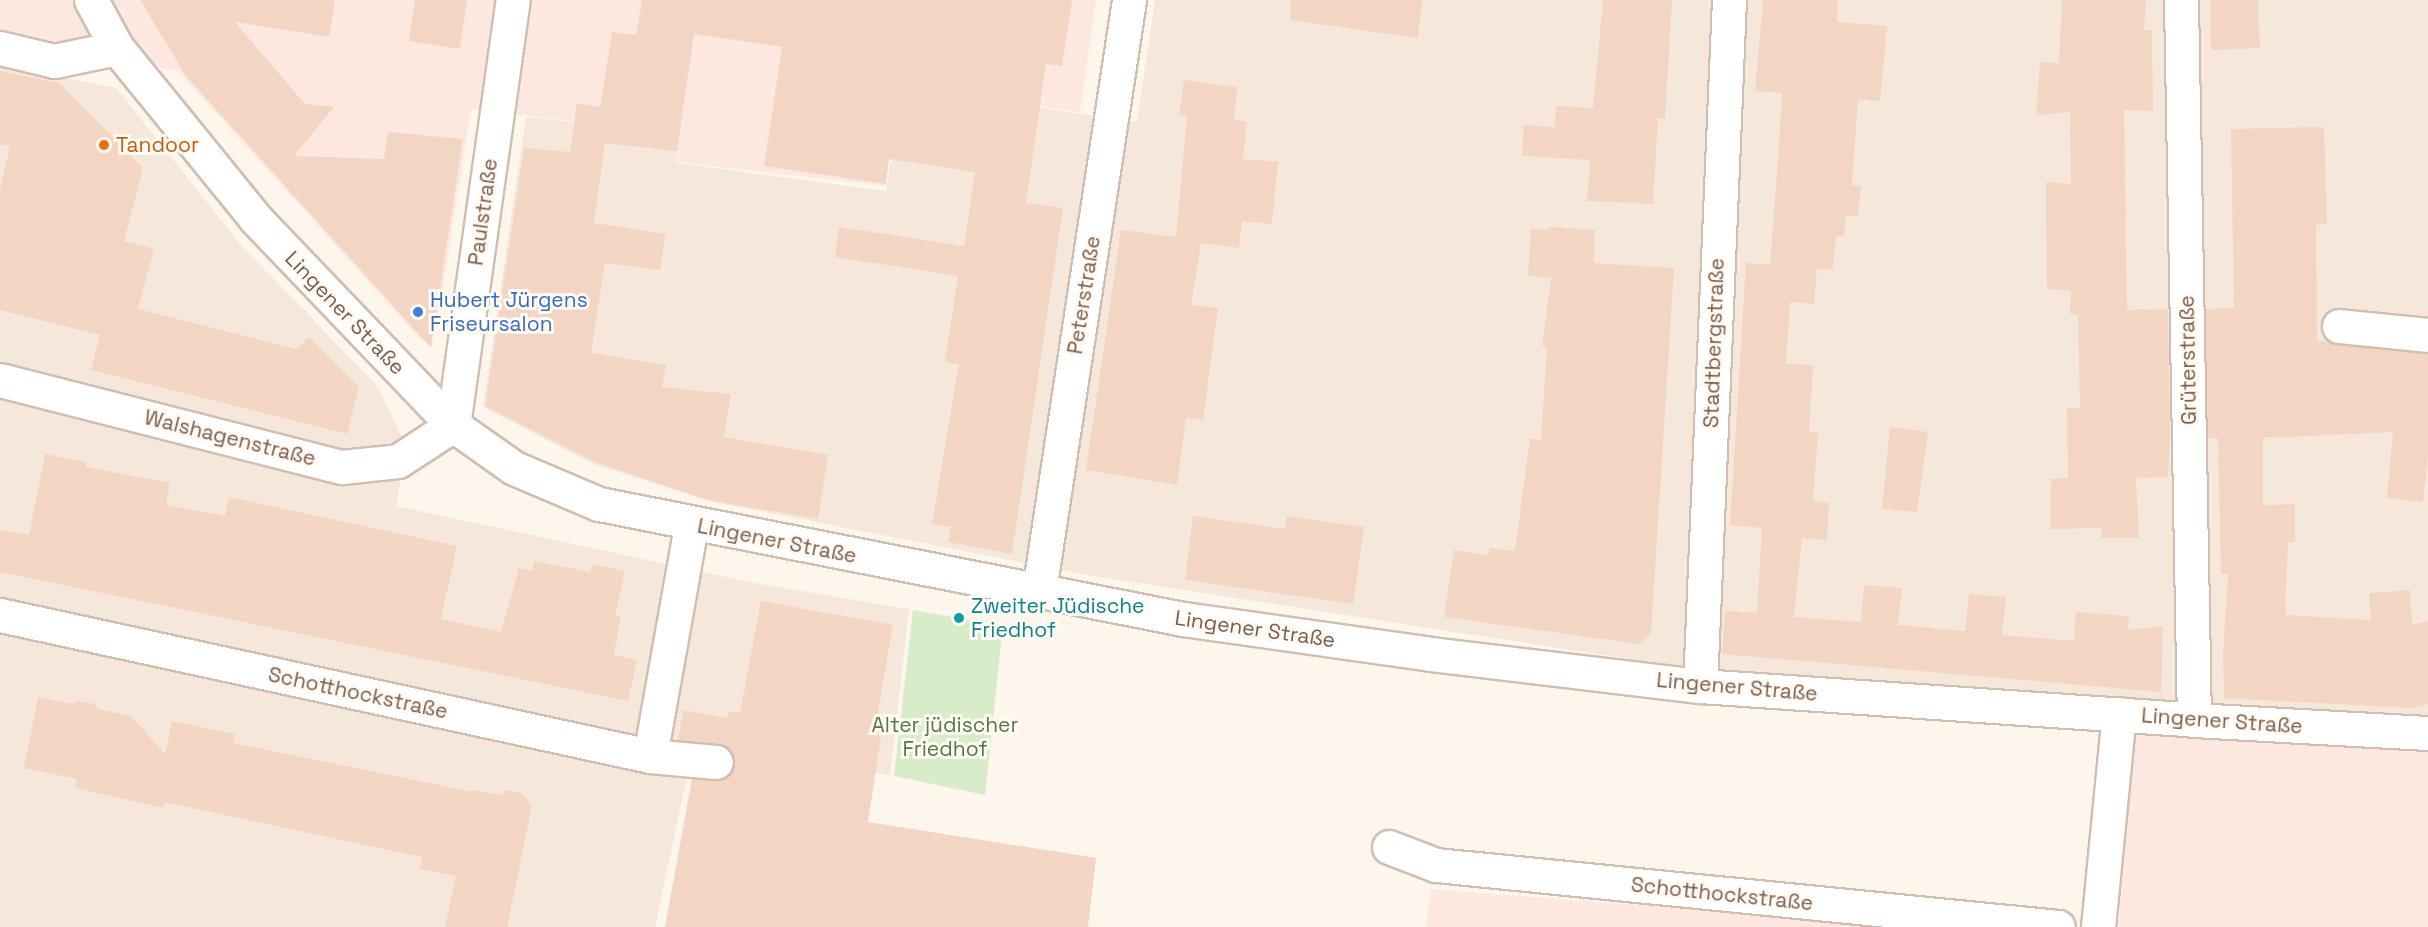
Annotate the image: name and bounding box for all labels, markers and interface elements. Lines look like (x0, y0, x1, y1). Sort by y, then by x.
place label: Tandoor (116, 132, 199, 158)
marker: Tandoor (97, 138, 111, 152)
street label: Paulstraße (463, 157, 503, 267)
street label: Peterstraße (1062, 234, 1106, 356)
street label: Lingener Straße (280, 246, 410, 380)
street label: Stadtbergstraße (1698, 258, 1730, 428)
place label: Hubert Jürgens Friseursalon (430, 287, 588, 337)
street label: Grüterstraße (2174, 295, 2202, 425)
marker: Hubert Jürgens Friseursalon (411, 305, 425, 319)
street label: Walshagenstraße (142, 405, 318, 471)
street label: Lingener Straße (695, 513, 859, 569)
place label: Zweiter Jüdische Friedhof (971, 593, 1145, 643)
street label: Lingener Straße (1173, 605, 1337, 653)
marker: Zweiter Jüdische Friedhof (952, 611, 966, 625)
street label: Schotthockstraße (266, 662, 450, 724)
street label: Lingener Straße (1655, 667, 1819, 707)
street label: Lingener Straße (2140, 703, 2304, 739)
park label: Alter jüdischer Friedhof (872, 712, 1018, 762)
street label: Schotthockstraße (1630, 872, 1814, 916)

